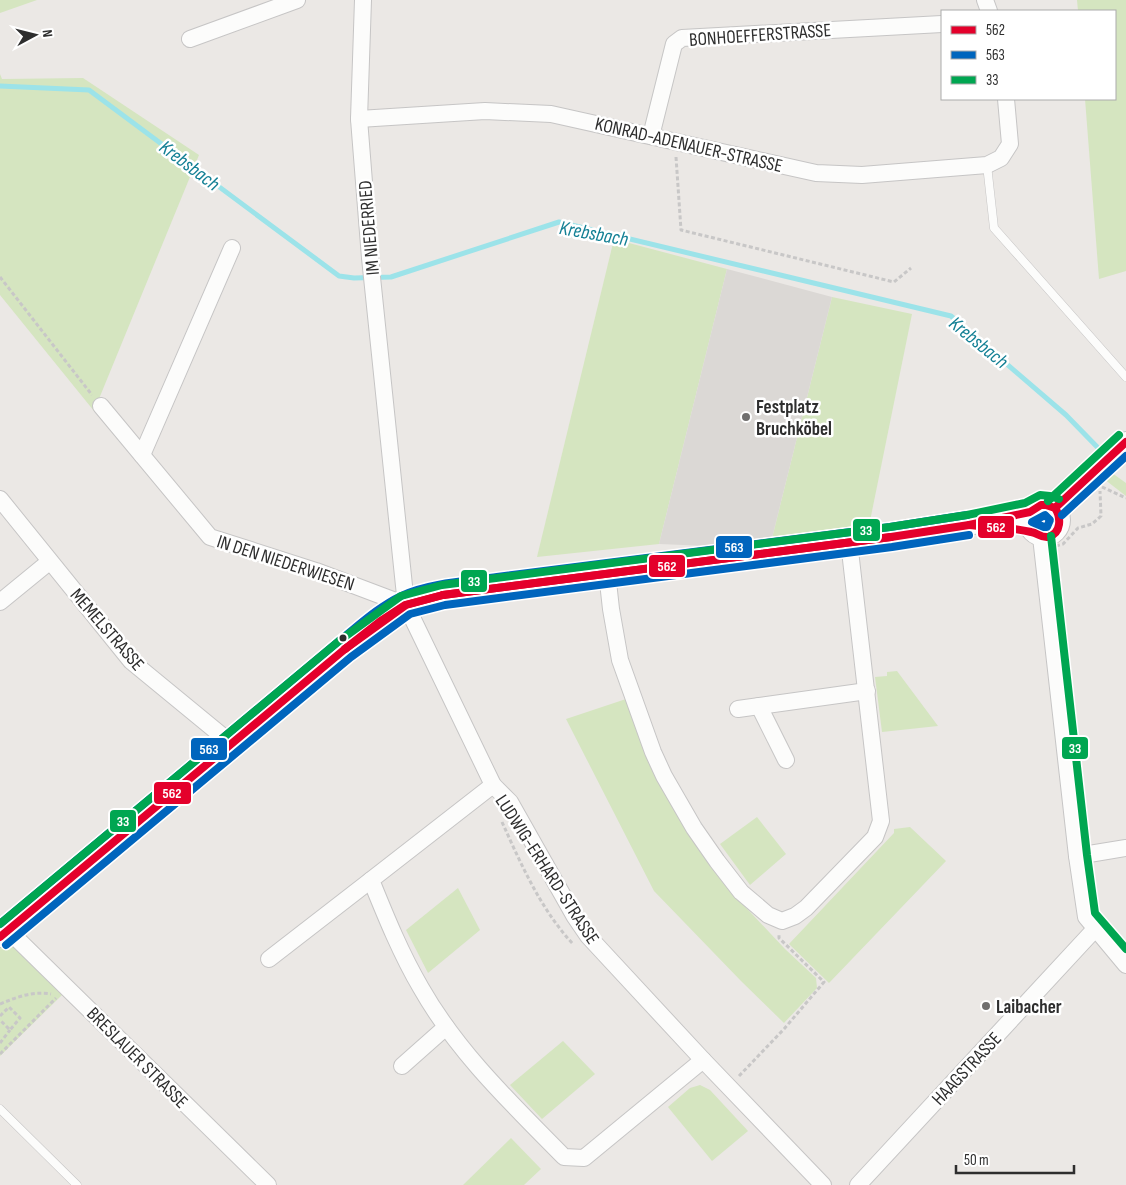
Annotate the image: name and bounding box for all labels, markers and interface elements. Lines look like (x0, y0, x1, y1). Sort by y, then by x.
north arrow (10, 10, 60, 60)
legend (941, 10, 1116, 100)
street label: BONHOEFFERSTRASSE (688, 19, 832, 52)
text: 562 (986, 21, 1005, 40)
text: N (39, 29, 56, 38)
text: 563 (986, 46, 1005, 65)
text: 33 (986, 71, 999, 90)
street label: KONRAD-ADENAUER-STRASSE (593, 113, 785, 178)
water label: Krebsbach (154, 135, 224, 196)
street label: IM NIEDERRIED (354, 179, 385, 276)
water label: Krebsbach (558, 216, 630, 252)
water label: Krebsbach (944, 312, 1013, 374)
place label: Festplatz Bruchköbel (756, 396, 832, 441)
marker: Festplatz Bruchköbel (740, 411, 752, 423)
line badge: 562 (977, 515, 1015, 539)
line badge: 33 (852, 518, 881, 542)
text: 562 (987, 519, 1005, 536)
text: 33 (860, 522, 872, 539)
street label: IN DEN NIEDERWIESEN (214, 530, 357, 597)
line badge: 563 (715, 535, 753, 559)
text: 563 (724, 539, 744, 556)
line badge: 562 (648, 554, 686, 578)
text: 562 (658, 558, 676, 575)
line badge: 33 (460, 569, 488, 593)
text: 33 (468, 573, 480, 590)
street label: MEMELSTRASSE (65, 584, 149, 676)
unlabelled marker (338, 633, 348, 643)
line badge: 33 (1061, 736, 1089, 760)
line badge: 563 (190, 737, 228, 761)
text: 33 (1069, 740, 1081, 757)
text: 563 (199, 741, 219, 758)
line badge: 562 (153, 781, 192, 805)
text: 562 (163, 785, 181, 802)
street label: LUDWIG-ERHARD-STRASSE (490, 791, 604, 949)
line badge: 33 (109, 809, 137, 833)
text: 33 (117, 813, 129, 830)
place label: Laibacher (996, 996, 1062, 1019)
marker: Laibacher (980, 1000, 992, 1012)
street label: BRESLAUER STRASSE (82, 1003, 192, 1113)
street label: HAAGSTRASSE (927, 1028, 1007, 1110)
scale bar (956, 1142, 1074, 1174)
text: 50 m (964, 1151, 989, 1170)

